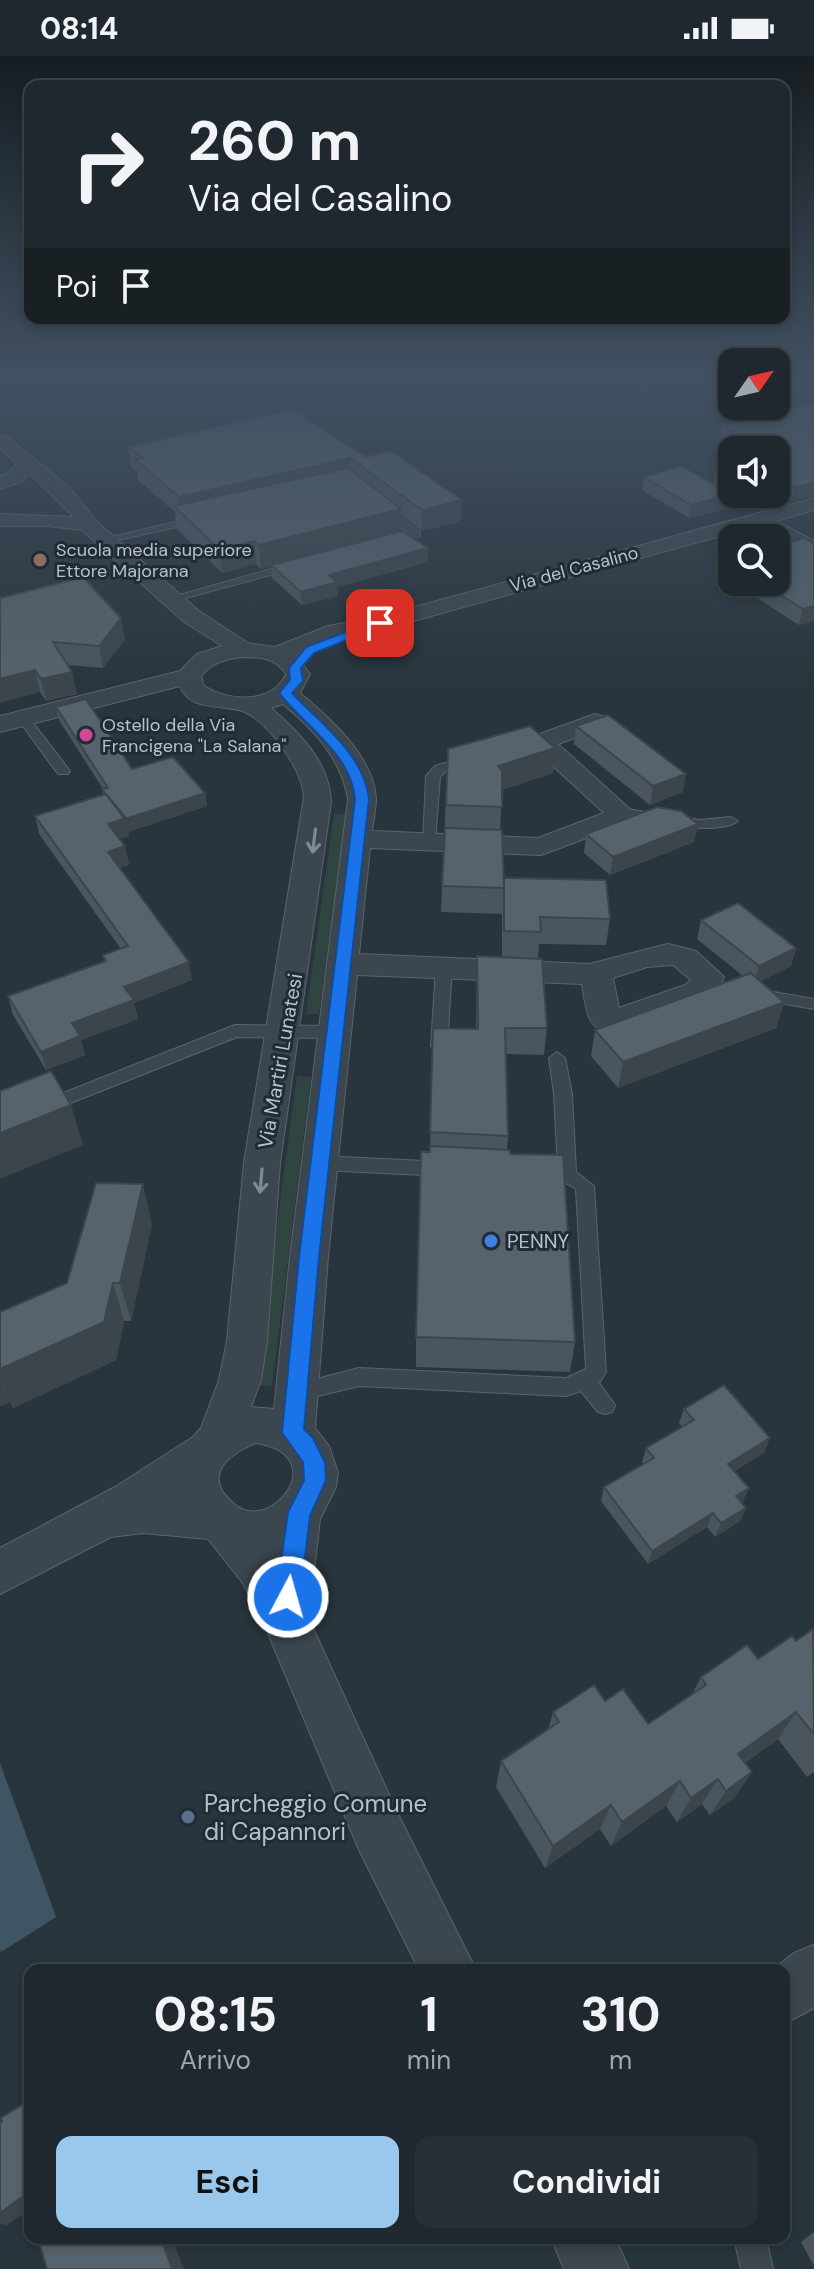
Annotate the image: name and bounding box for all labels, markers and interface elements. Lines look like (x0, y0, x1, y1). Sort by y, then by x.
text: 08:14 (40, 9, 118, 48)
text: 260 m (188, 104, 361, 177)
icon: right (56, 112, 160, 216)
text: Via del Casalino (188, 175, 452, 222)
icon: arrive (114, 264, 158, 308)
text: Poi (56, 267, 98, 306)
north arrow (718, 348, 790, 420)
map controls (718, 348, 790, 596)
button: sound (718, 436, 790, 508)
button: search (718, 524, 790, 596)
place label: Scuola media superiore Ettore Majorana (56, 538, 252, 583)
street label: Via del Casalino (507, 540, 641, 598)
marker: Scuola media superiore Ettore Majorana (31, 551, 49, 569)
pin (346, 589, 414, 657)
icon: arrive (358, 601, 402, 645)
place label: Ostello della Via Francigena "La Salana" (102, 713, 287, 758)
marker: Ostello della Via Francigena "La Salana" (77, 726, 95, 744)
one-way arrow (306, 827, 321, 854)
street label: Via Martiri Lunatesi (252, 971, 308, 1151)
one-way arrow (253, 1167, 268, 1194)
place label: PENNY (507, 1228, 570, 1254)
marker: PENNY (482, 1232, 500, 1250)
position arrow (246, 1555, 330, 1639)
place label: Parcheggio Comune di Capannori (204, 1788, 427, 1847)
marker: Parcheggio Comune di Capannori (179, 1808, 197, 1826)
text: 08:15 (154, 1983, 277, 2046)
text: 1 (420, 1983, 438, 2046)
text: 310 (581, 1983, 660, 2046)
text: Arrivo (180, 2043, 251, 2077)
text: min (407, 2043, 451, 2077)
text: m (609, 2043, 632, 2077)
button: Esci (56, 2136, 399, 2228)
button: Condividi (415, 2136, 758, 2228)

